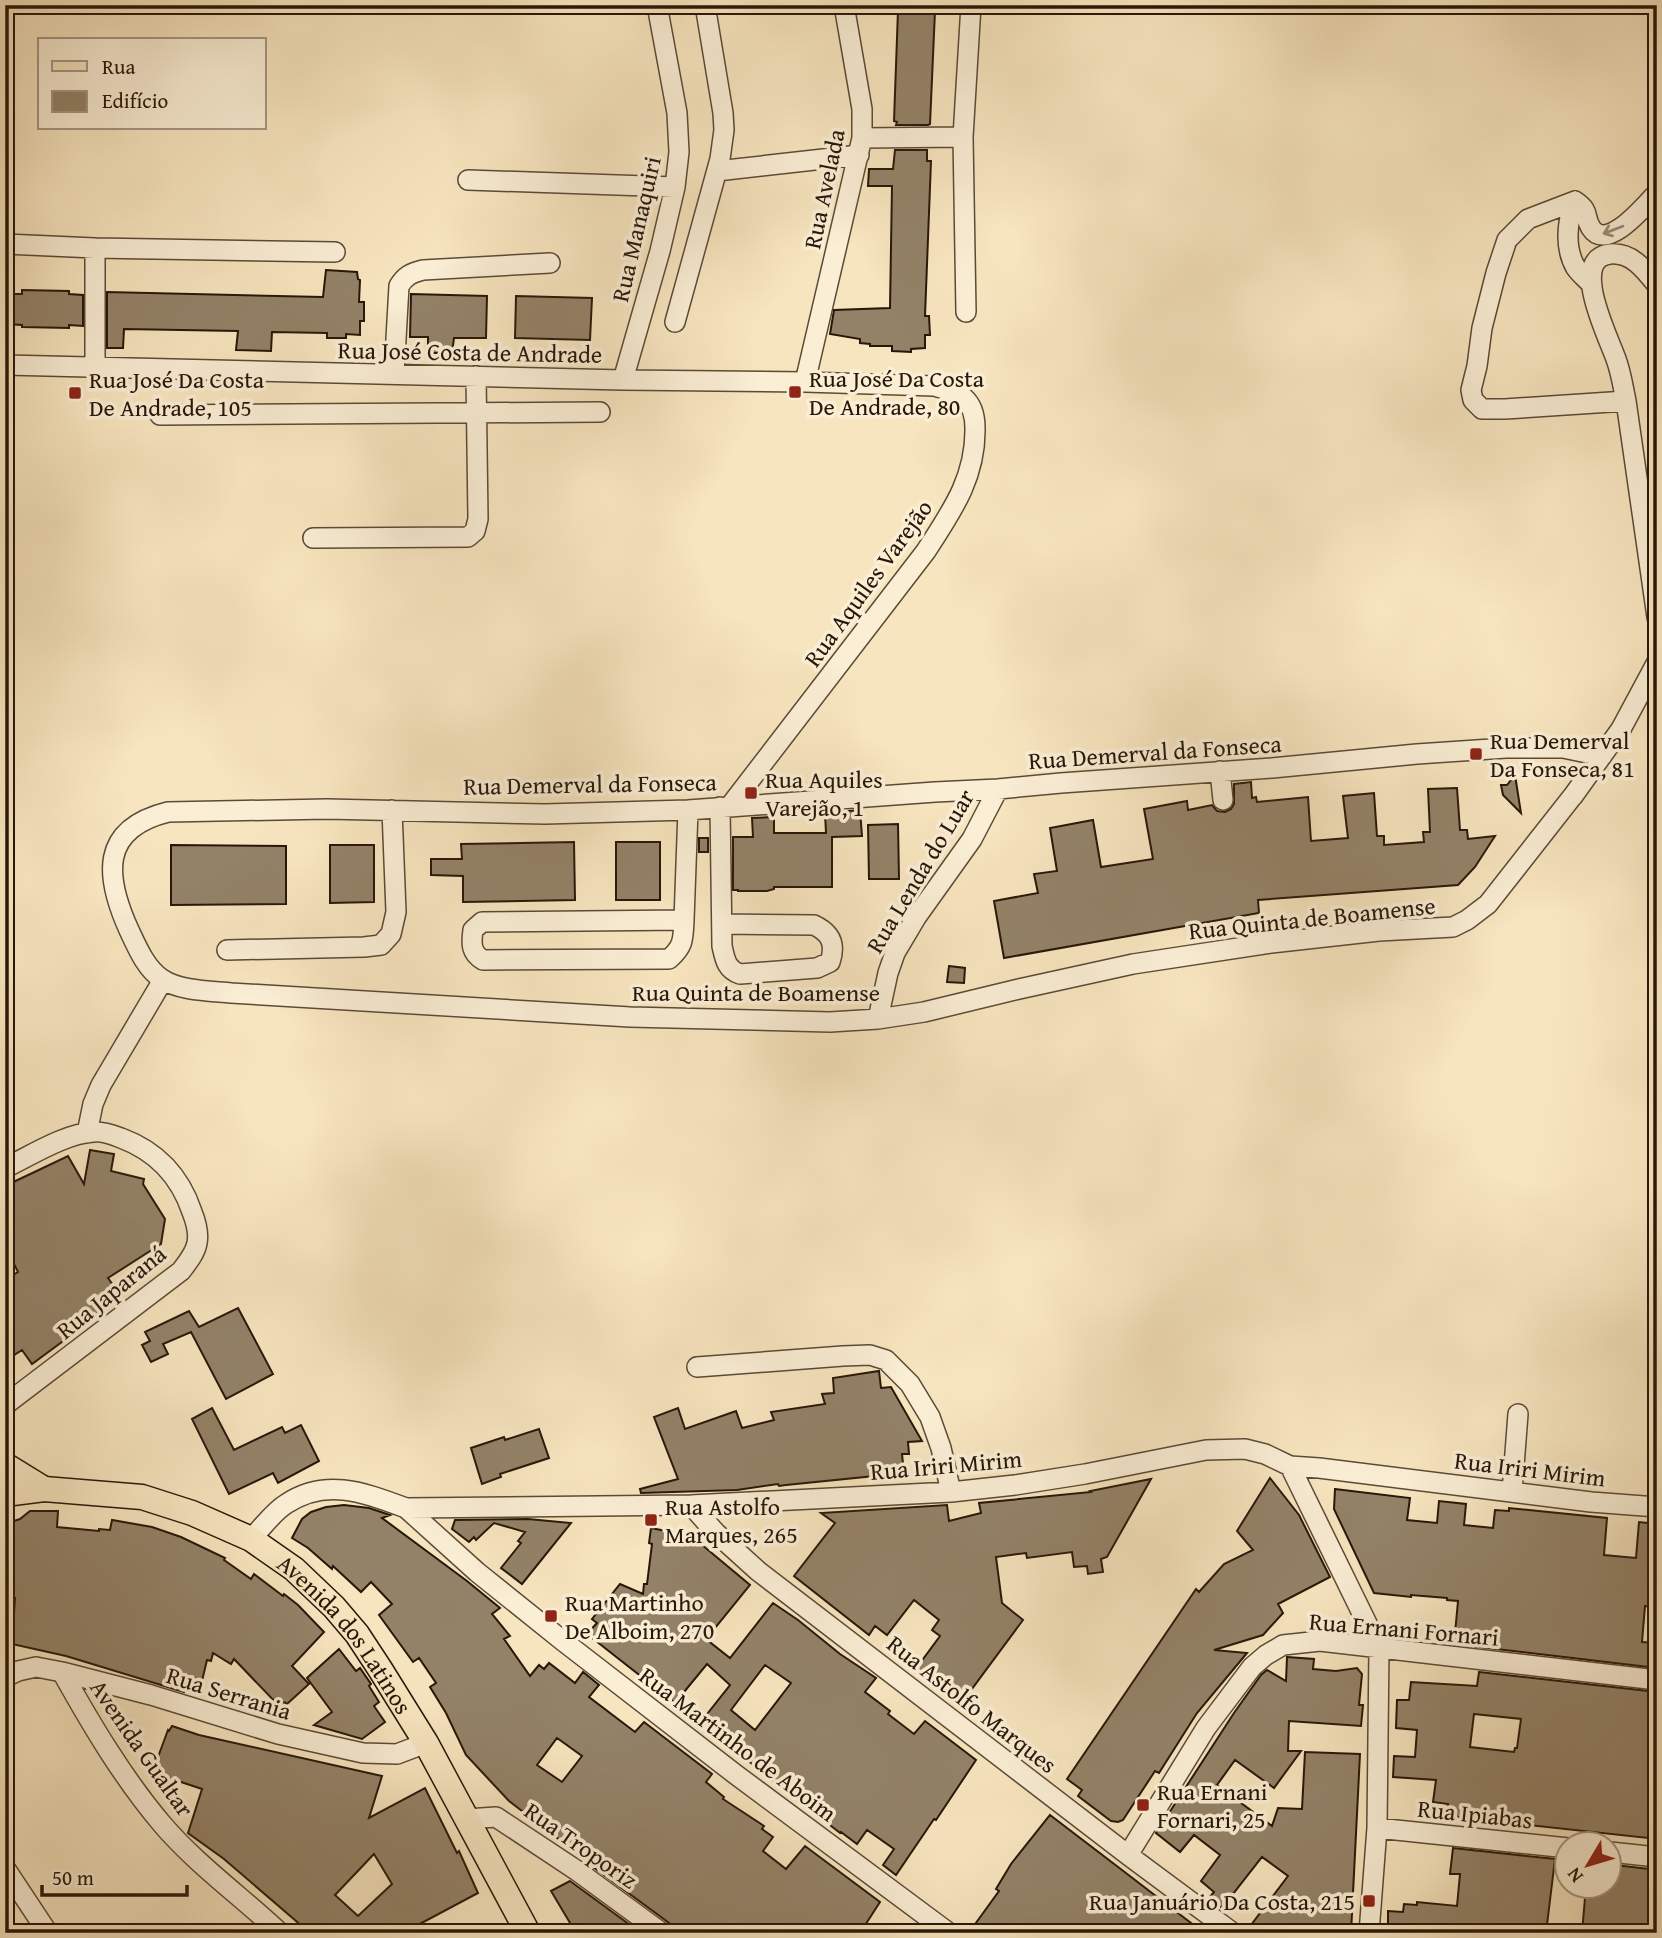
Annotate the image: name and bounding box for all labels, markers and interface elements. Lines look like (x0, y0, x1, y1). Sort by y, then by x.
legend (38, 38, 266, 130)
text: Rua (102, 51, 135, 82)
text: Edifício (102, 85, 168, 116)
street label: Rua Avelada (794, 125, 854, 252)
street label: Rua Manaquiri (602, 153, 670, 305)
one-way arrow (1603, 225, 1624, 237)
street label: Rua José Costa de Andrade (337, 332, 603, 372)
place label: Rua José Da Costa De Andrade, 80 (809, 361, 985, 424)
place label: Rua José Da Costa De Andrade, 105 (89, 362, 265, 425)
marker: Rua José Da Costa De Andrade, 80 (787, 384, 803, 400)
marker: Rua José Da Costa De Andrade, 105 (67, 385, 83, 401)
street label: Rua Aquiles Varejão (795, 492, 941, 674)
place label: Rua Demerval Da Fonseca, 81 (1490, 723, 1635, 786)
street label: Rua Demerval da Fonseca (1027, 726, 1283, 778)
marker: Rua Demerval Da Fonseca, 81 (1468, 746, 1484, 762)
place label: Rua Aquiles Varejão, 1 (765, 762, 883, 825)
street label: Rua Demerval da Fonseca (463, 764, 718, 804)
street label: Rua Lenda do Luar (857, 782, 983, 960)
marker: Rua Aquiles Varejão, 1 (743, 785, 759, 801)
street label: Rua Quinta de Boamense (1187, 888, 1437, 948)
street label: Rua Quinta de Boamense (632, 975, 880, 1010)
street label: Rua Japaraná (49, 1236, 174, 1347)
street label: Rua Iriri Mirim (869, 1441, 1024, 1489)
street label: Rua Iriri Mirim (1452, 1442, 1608, 1496)
place label: Rua Astolfo Marques, 265 (665, 1489, 798, 1552)
marker: Rua Astolfo Marques, 265 (643, 1512, 659, 1528)
street label: Avenida dos Latinos (270, 1545, 421, 1721)
place label: Rua Martinho De Alboim, 270 (565, 1585, 714, 1648)
street label: Rua Ernani Fornari (1308, 1603, 1500, 1655)
marker: Rua Martinho De Alboim, 270 (543, 1608, 559, 1624)
street label: Rua Astolfo Marques (880, 1626, 1064, 1782)
street label: Rua Serrania (162, 1657, 296, 1729)
street label: Rua Martinho de Aboim (632, 1658, 844, 1830)
street label: Avenida Gualtar (82, 1672, 202, 1824)
place label: Rua Ernani Fornari, 25 (1157, 1774, 1268, 1837)
street label: Rua Ipiabas (1416, 1791, 1534, 1837)
street label: Rua Troporiz (517, 1793, 645, 1897)
marker: Rua Ernani Fornari, 25 (1135, 1797, 1151, 1813)
north arrow (1554, 1829, 1624, 1899)
scale bar (42, 1854, 187, 1898)
text: 50 m (52, 1862, 94, 1893)
text: N (1559, 1862, 1590, 1889)
place label: Rua Januário Da Costa, 215 (1089, 1884, 1355, 1919)
marker: Rua Januário Da Costa, 215 (1361, 1893, 1377, 1909)

